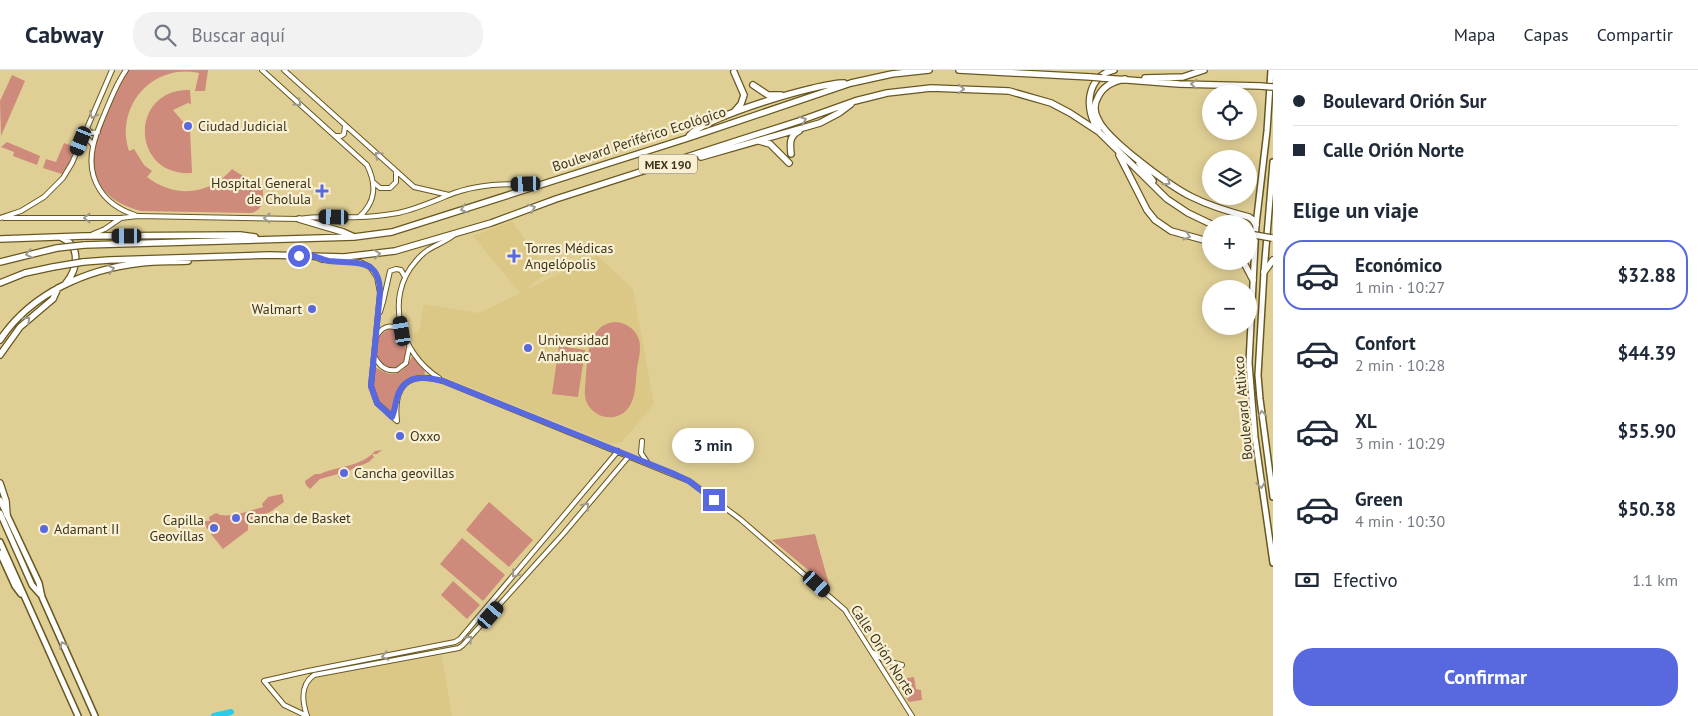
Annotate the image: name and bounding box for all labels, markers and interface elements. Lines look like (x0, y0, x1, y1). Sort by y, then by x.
search box (133, 12, 483, 57)
text: Cabway (25, 19, 103, 50)
icon: search (151, 21, 179, 49)
text: Buscar aquí (191, 23, 285, 47)
text: Mapa (1454, 23, 1496, 46)
text: Capas (1524, 23, 1569, 46)
text: Compartir (1597, 23, 1673, 46)
one-way arrow (1189, 79, 1197, 90)
one-way arrow (958, 84, 965, 94)
map controls (1202, 85, 1257, 335)
button: locate (1202, 85, 1257, 140)
text: Boulevard Orión Sur (1323, 89, 1486, 113)
one-way arrow (293, 97, 302, 106)
street label: Boulevard Periférico Ecológico (550, 102, 728, 176)
one-way arrow (89, 110, 99, 119)
one-way arrow (798, 116, 807, 126)
place label: Ciudad Judicial (198, 117, 287, 135)
marker: Ciudad Judicial (182, 120, 194, 132)
car (68, 124, 93, 158)
text: Calle Orión Norte (1323, 138, 1464, 162)
button: layers (1202, 150, 1257, 205)
one-way arrow (375, 152, 384, 161)
road number: MEX 190 (639, 155, 697, 174)
place label: Hospital General de Cholula (211, 174, 311, 208)
car (510, 176, 541, 192)
one-way arrow (1161, 176, 1171, 185)
marker: Hospital General de Cholula (315, 184, 329, 198)
text: Elige un viaje (1293, 196, 1419, 224)
one-way arrow (461, 204, 469, 214)
one-way arrow (528, 204, 536, 214)
car (318, 209, 349, 225)
one-way arrow (83, 213, 90, 223)
one-way arrow (263, 213, 270, 223)
button: + (1202, 215, 1257, 270)
car (112, 229, 142, 244)
one-way arrow (1183, 230, 1192, 241)
place label: Torres Médicas Angelópolis (525, 239, 613, 273)
route start (288, 245, 310, 267)
one-way arrow (24, 249, 33, 259)
one-way arrow (373, 249, 381, 260)
marker: Torres Médicas Angelópolis (507, 249, 521, 263)
icon: car (1295, 253, 1340, 298)
text: Económico (1355, 253, 1442, 277)
text: $32.88 (1617, 263, 1676, 287)
one-way arrow (107, 264, 116, 275)
text: 1 min · 10:27 (1355, 277, 1445, 297)
button: − (1202, 280, 1257, 335)
place label: Walmart (252, 300, 302, 318)
marker: Walmart (306, 303, 318, 315)
car (392, 315, 411, 347)
one-way arrow (22, 317, 31, 326)
place label: Universidad Anahuac (538, 331, 609, 365)
icon: car (1295, 331, 1340, 376)
text: Confort (1355, 331, 1416, 355)
text: $44.39 (1617, 341, 1676, 365)
marker: Universidad Anahuac (522, 342, 534, 354)
street label: Boulevard Atlixco (1229, 355, 1257, 461)
text: 2 min · 10:28 (1355, 355, 1445, 375)
one-way arrow (1257, 409, 1267, 418)
icon: car (1295, 409, 1340, 454)
text: XL (1355, 409, 1377, 433)
text: $55.90 (1617, 419, 1676, 443)
place label: Oxxo (410, 427, 441, 445)
callout: 3 min (673, 428, 755, 462)
marker: Oxxo (394, 430, 406, 442)
text: 3 min · 10:29 (1355, 433, 1445, 453)
text: 3 min (693, 435, 733, 455)
place label: Cancha geovillas (354, 464, 454, 482)
marker: Cancha geovillas (338, 467, 350, 479)
one-way arrow (1255, 481, 1266, 489)
icon: car (1295, 487, 1340, 532)
text: Green (1355, 487, 1403, 511)
route end (703, 489, 725, 511)
text: $50.38 (1617, 497, 1676, 521)
one-way arrow (581, 503, 590, 512)
place label: Cancha de Basket (246, 509, 351, 527)
place label: Capilla Geovillas (150, 511, 204, 545)
text: 4 min · 10:30 (1355, 511, 1445, 531)
marker: Cancha de Basket (230, 512, 242, 524)
place label: Adamant II (54, 520, 119, 538)
marker: Capilla Geovillas (208, 522, 220, 534)
marker: Adamant II (38, 523, 50, 535)
icon: cash (1293, 566, 1321, 594)
one-way arrow (512, 568, 521, 577)
car (800, 568, 833, 600)
text: Efectivo (1333, 568, 1398, 592)
text: 1.1 km (1632, 570, 1678, 590)
car (475, 599, 506, 631)
street label: Calle Orión Norte (847, 601, 919, 699)
one-way arrow (463, 636, 472, 645)
one-way arrow (59, 641, 70, 650)
button: Confirmar (1293, 648, 1678, 706)
one-way arrow (380, 650, 389, 660)

